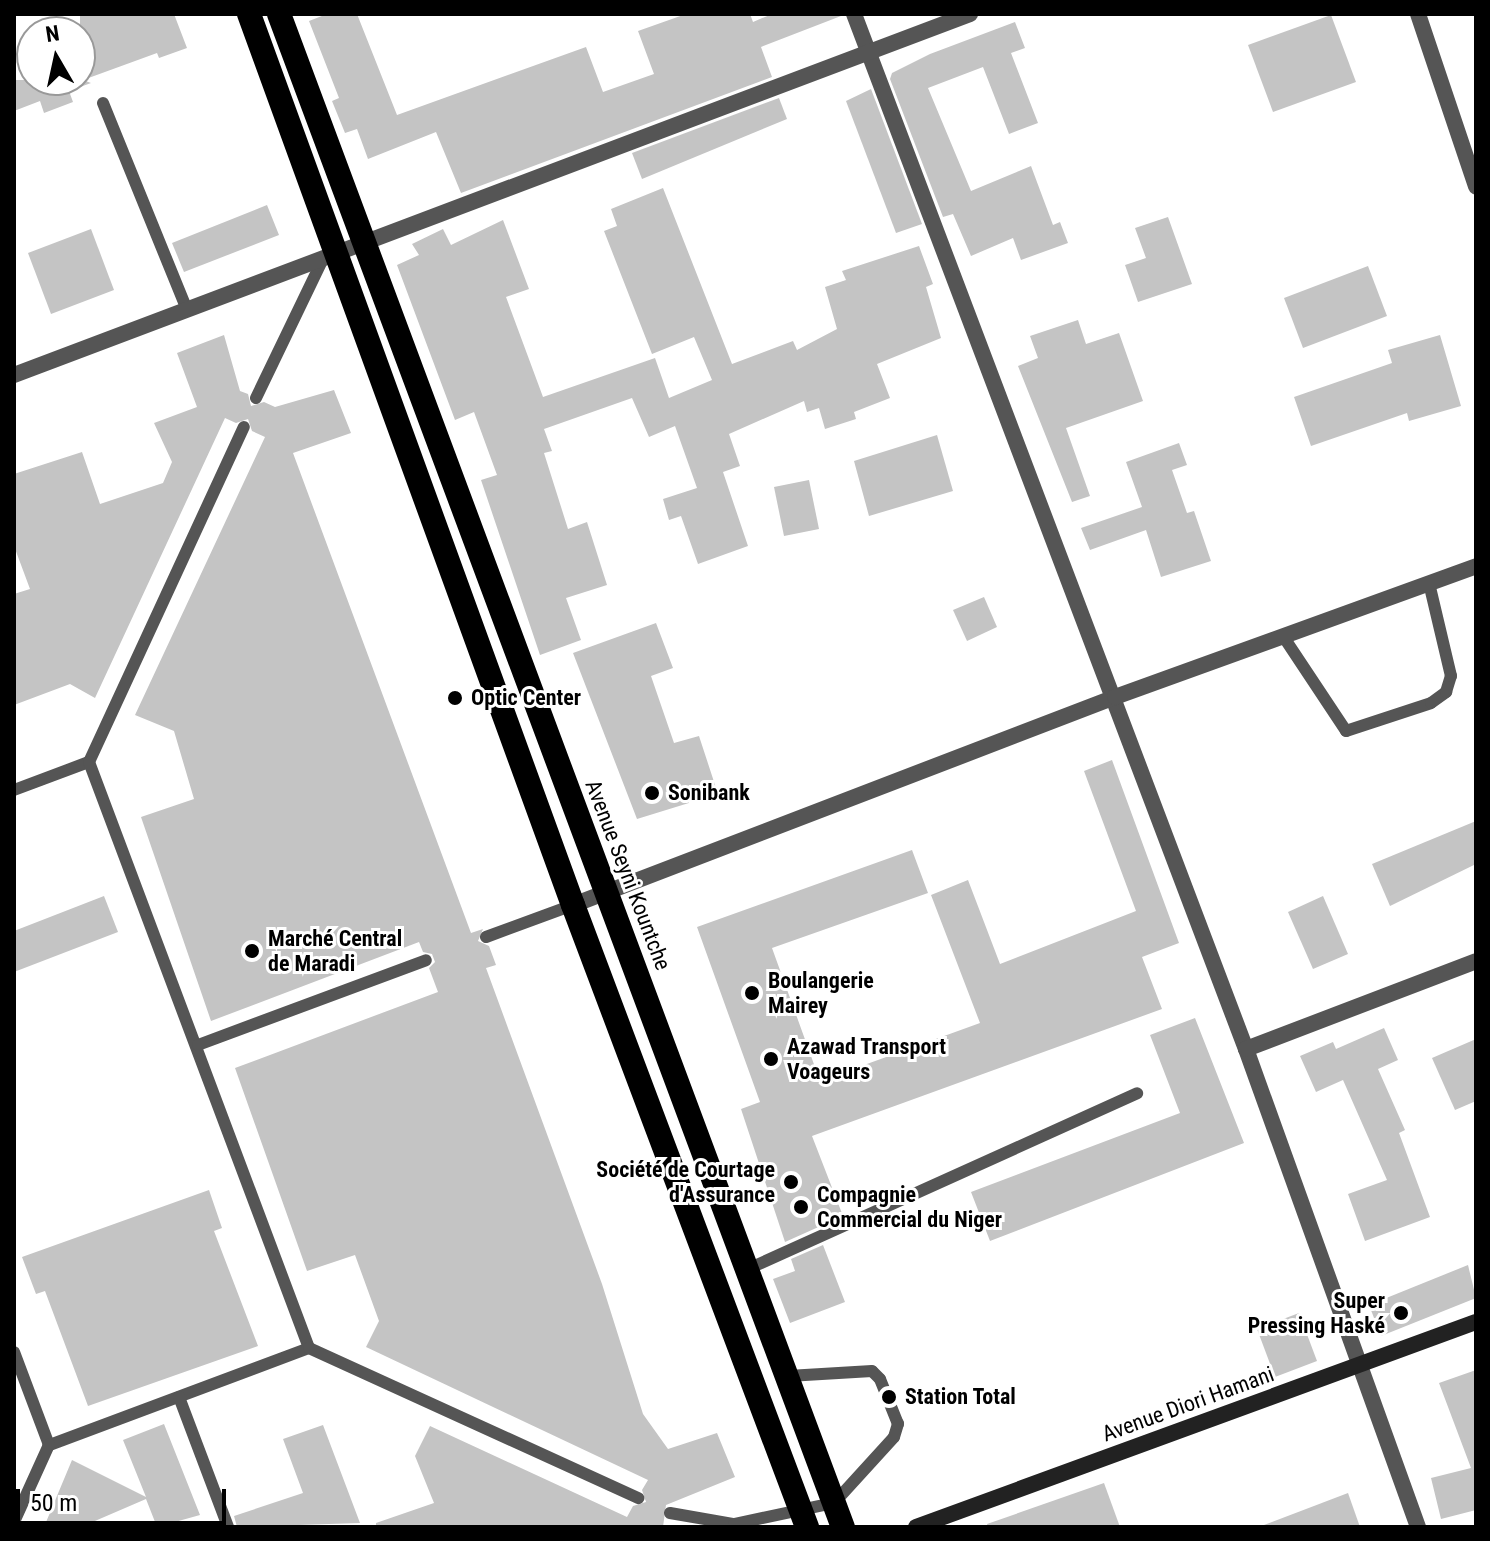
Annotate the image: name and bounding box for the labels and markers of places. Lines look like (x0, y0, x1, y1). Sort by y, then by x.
place label: Optic Center (471, 685, 581, 711)
marker: Optic Center (446, 689, 464, 707)
place label: Sonibank (668, 780, 750, 806)
marker: Sonibank (643, 784, 661, 802)
place label: Marché Central de Maradi (268, 925, 402, 976)
marker: Marché Central de Maradi (243, 942, 261, 960)
place label: Boulangerie Mairey (768, 967, 874, 1018)
marker: Boulangerie Mairey (743, 984, 761, 1002)
place label: Azawad Transport Voageurs (787, 1033, 947, 1084)
marker: Azawad Transport Voageurs (762, 1050, 780, 1068)
place label: Société de Courtage d'Assurance (596, 1156, 775, 1208)
marker: Société de Courtage d'Assurance (782, 1173, 800, 1191)
place label: Compagnie Commercial du Niger (817, 1181, 1002, 1232)
marker: Compagnie Commercial du Niger (792, 1198, 810, 1216)
place label: Super Pressing Haské (1248, 1287, 1385, 1338)
marker: Super Pressing Haské (1392, 1304, 1410, 1322)
place label: Station Total (905, 1384, 1016, 1410)
marker: Station Total (880, 1388, 898, 1406)

